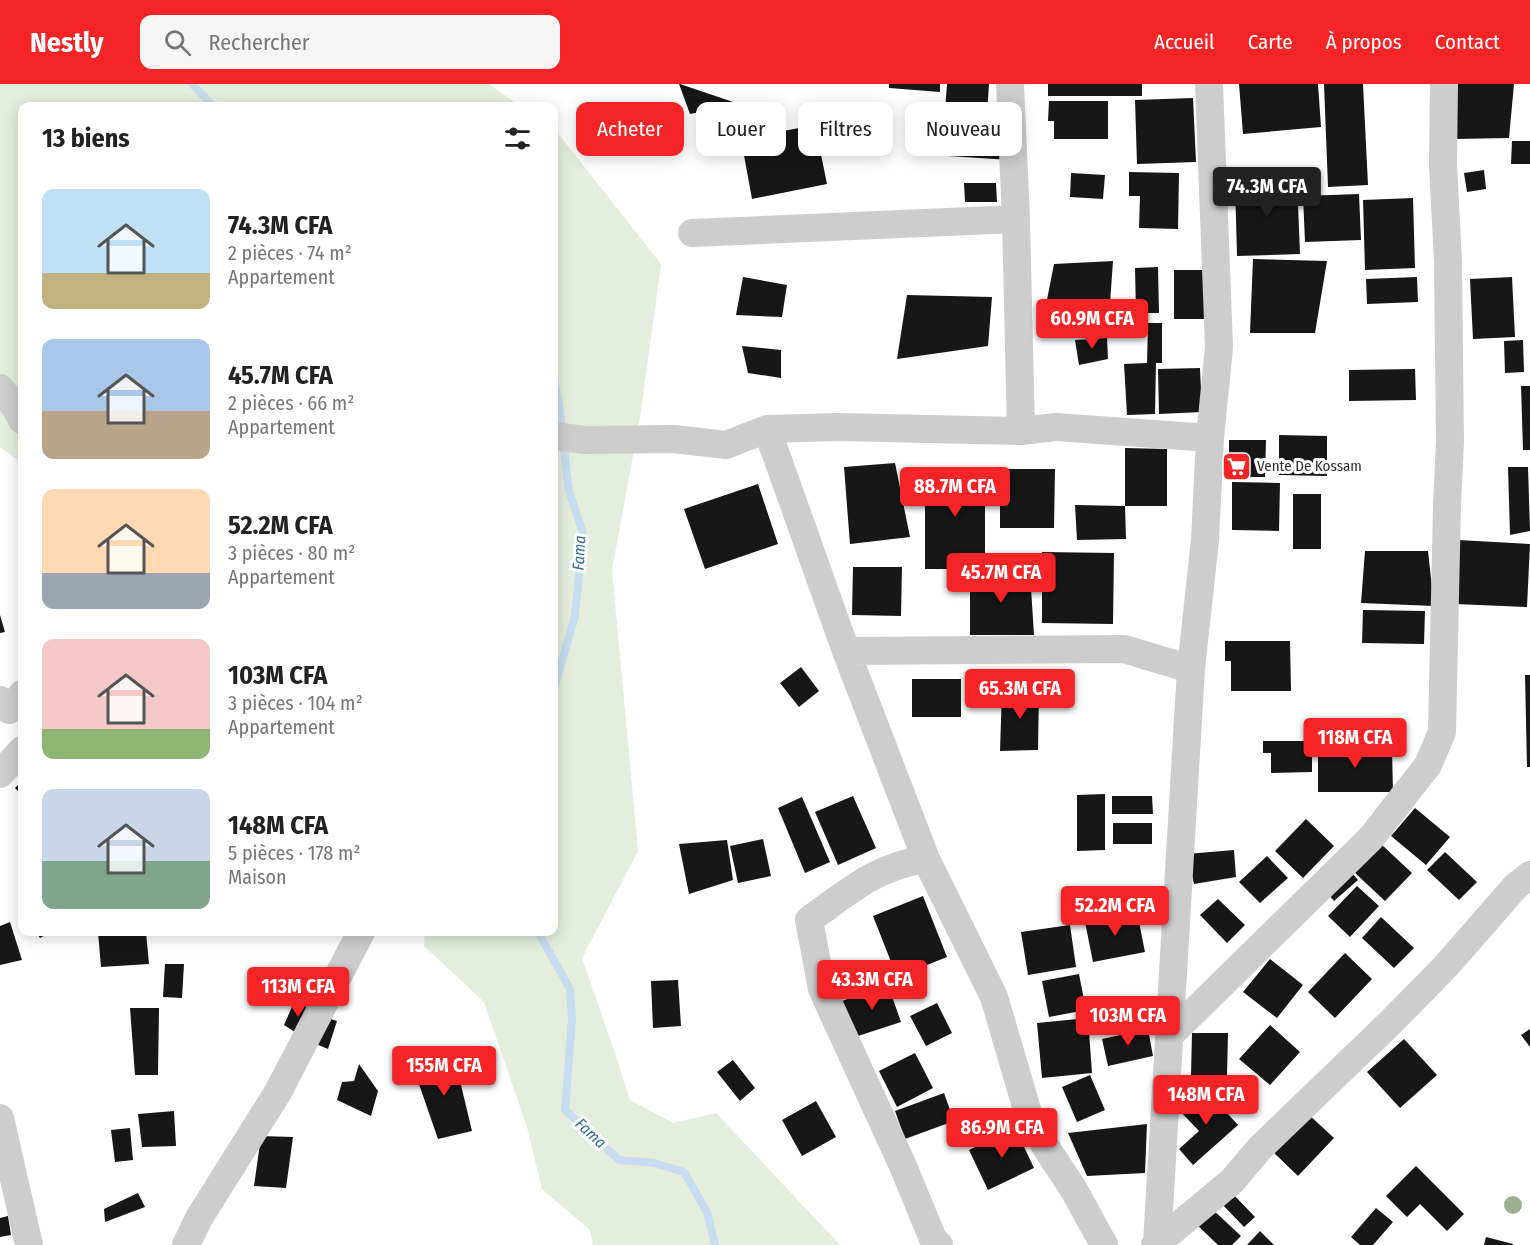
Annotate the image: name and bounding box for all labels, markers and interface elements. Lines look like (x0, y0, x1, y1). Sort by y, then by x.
search box (140, 15, 560, 69)
text: Nestly (30, 26, 104, 59)
icon: search (161, 26, 194, 59)
text: Rechercher (209, 29, 310, 56)
text: Accueil (1154, 29, 1215, 55)
text: Carte (1248, 29, 1293, 55)
text: À propos (1326, 29, 1402, 55)
text: Contact (1435, 29, 1500, 55)
chip: Acheter (576, 102, 684, 156)
chip: Louer (696, 102, 786, 156)
chip: Filtres (798, 102, 893, 156)
chip: Nouveau (905, 102, 1022, 156)
icon: filters (501, 122, 534, 155)
text: 13 biens (42, 123, 130, 154)
pin: 74.3M CFA (1198, 167, 1336, 218)
text: 74.3M CFA (1227, 174, 1307, 198)
text: 74.3M CFA (228, 210, 332, 241)
icon: home (90, 213, 162, 285)
text: 2 pièces · 74 m² (228, 241, 352, 265)
text: Appartement (228, 265, 335, 289)
pin: 60.9M CFA (1023, 299, 1161, 350)
text: 60.9M CFA (1050, 306, 1134, 330)
text: 45.7M CFA (228, 360, 333, 391)
icon: home (90, 363, 162, 435)
text: 2 pièces · 66 m² (228, 391, 354, 415)
text: Appartement (228, 415, 335, 439)
supermarket icon: Vente De Kossam (1220, 450, 1252, 482)
place label: Vente De Kossam (1257, 457, 1362, 475)
pin: 88.7M CFA (886, 467, 1024, 518)
text: 88.7M CFA (914, 474, 996, 498)
text: 52.2M CFA (228, 510, 333, 541)
icon: home (90, 513, 162, 585)
water label: Fama (569, 535, 589, 571)
text: 3 pièces · 80 m² (228, 541, 355, 565)
pin: 45.7M CFA (932, 553, 1070, 604)
text: 45.7M CFA (961, 560, 1041, 584)
text: Appartement (228, 565, 335, 589)
text: 103M CFA (228, 660, 327, 691)
icon: home (90, 663, 162, 735)
pin: 65.3M CFA (951, 669, 1089, 720)
text: 65.3M CFA (979, 676, 1061, 700)
text: 3 pièces · 104 m² (228, 691, 363, 715)
text: Appartement (228, 715, 335, 739)
pin: 118M CFA (1293, 718, 1417, 769)
text: 118M CFA (1318, 725, 1392, 749)
text: 148M CFA (228, 810, 328, 841)
icon: home (90, 813, 162, 885)
text: 5 pièces · 178 m² (228, 841, 360, 865)
text: Maison (228, 865, 287, 889)
pin: 52.2M CFA (1046, 886, 1184, 937)
text: 52.2M CFA (1075, 893, 1155, 917)
pin: 43.3M CFA (803, 960, 941, 1011)
pin: 113M CFA (236, 967, 360, 1018)
text: 43.3M CFA (831, 967, 913, 991)
text: 113M CFA (261, 974, 335, 998)
pin: 103M CFA (1066, 996, 1190, 1047)
text: 103M CFA (1090, 1003, 1166, 1027)
pin: 155M CFA (382, 1046, 506, 1097)
text: 155M CFA (406, 1053, 482, 1077)
pin: 148M CFA (1144, 1075, 1268, 1126)
text: 148M CFA (1167, 1082, 1245, 1106)
pin: 86.9M CFA (933, 1108, 1071, 1159)
water label: Fama (572, 1114, 610, 1152)
text: 86.9M CFA (960, 1115, 1044, 1139)

